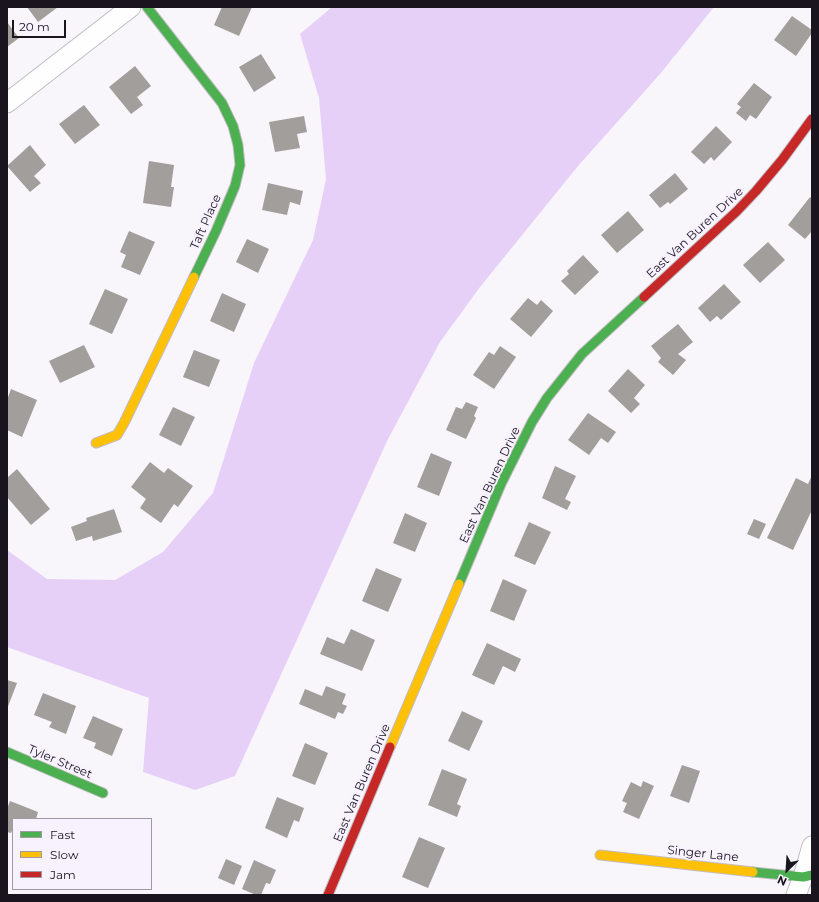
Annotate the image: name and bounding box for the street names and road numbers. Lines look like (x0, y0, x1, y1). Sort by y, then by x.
street label: East Van Buren Drive (644, 185, 746, 281)
street label: Taft Place (188, 192, 224, 252)
street label: East Van Buren Drive (457, 425, 523, 545)
street label: East Van Buren Drive (331, 722, 393, 844)
street label: Tyler Street (26, 742, 94, 782)
street label: Singer Lane (667, 843, 739, 865)

